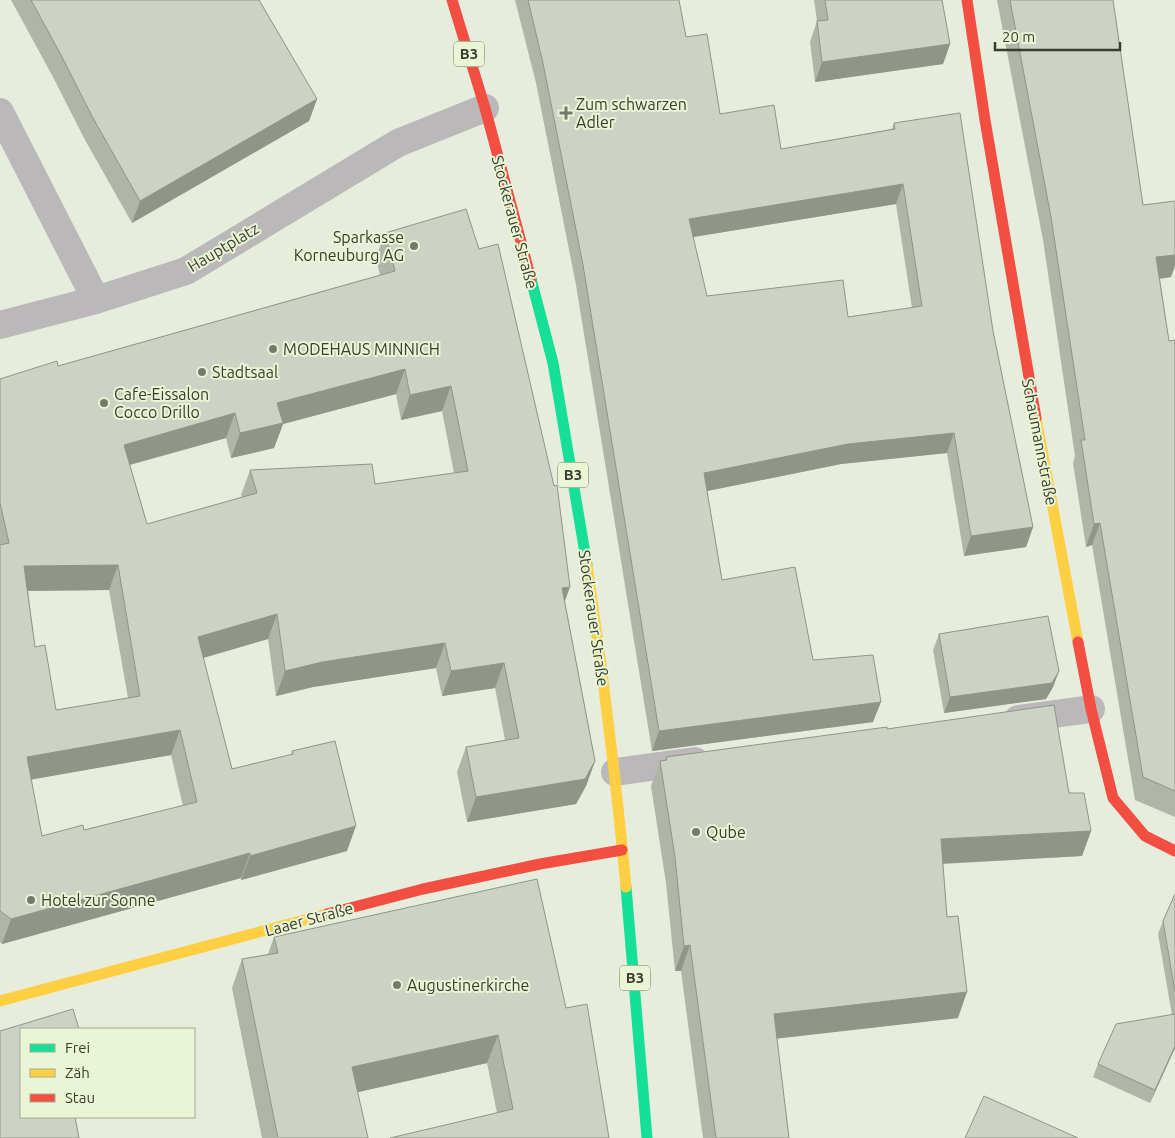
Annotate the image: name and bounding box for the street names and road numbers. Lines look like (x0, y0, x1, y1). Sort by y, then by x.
road number: B3 (454, 42, 484, 66)
street label: Stockerauer Straße (489, 153, 541, 291)
street label: Hauptplatz (184, 219, 262, 275)
street label: Schaumannstraße (1019, 377, 1061, 507)
road number: B3 (558, 462, 588, 488)
street label: Stockerauer Straße (576, 549, 612, 687)
street label: Laaer Straße (263, 899, 355, 939)
road number: B3 (620, 966, 650, 990)

